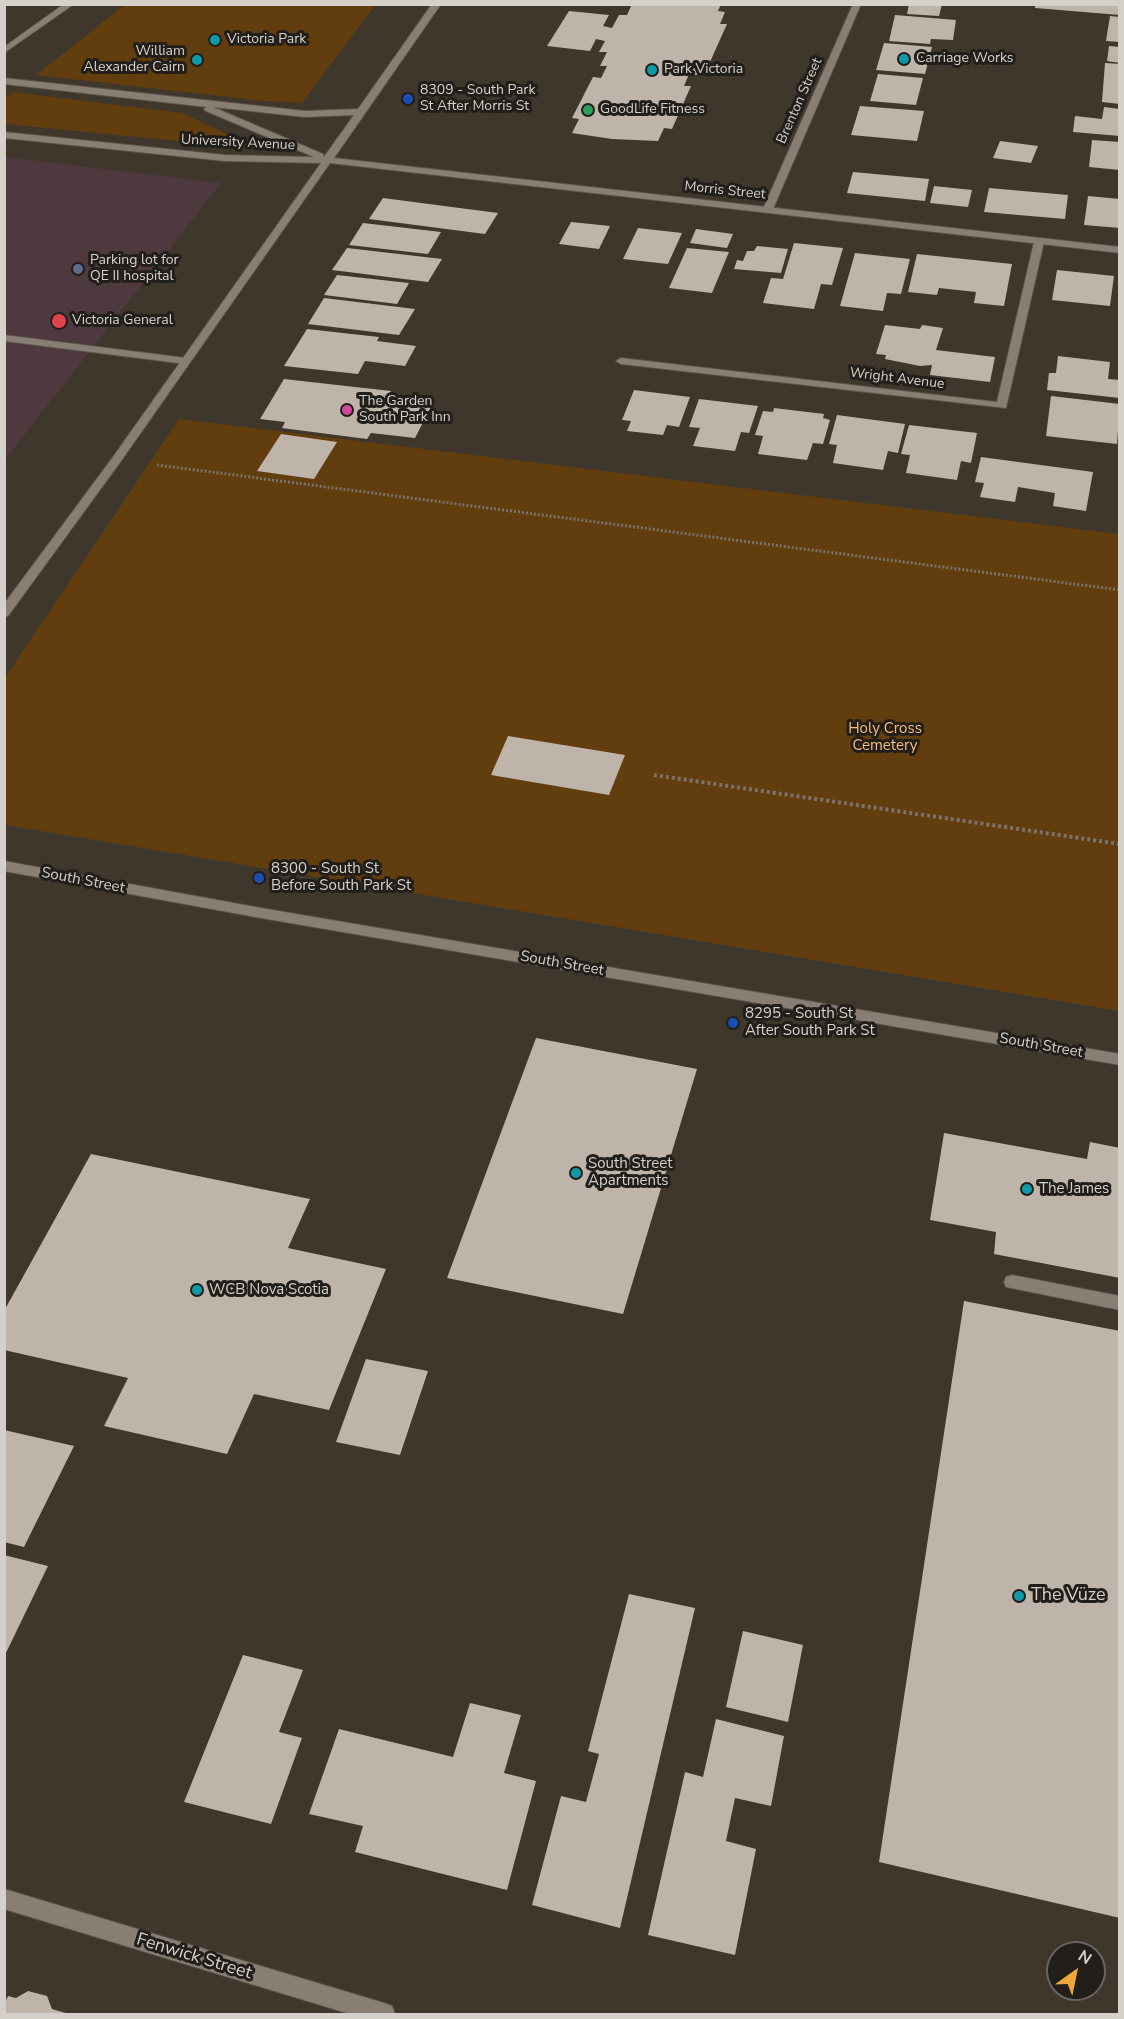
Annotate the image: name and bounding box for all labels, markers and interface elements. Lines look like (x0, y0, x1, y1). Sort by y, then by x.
place label: Victoria Park (227, 32, 306, 48)
marker: Victoria Park (208, 33, 222, 47)
place label: William Alexander Cairn (84, 44, 185, 76)
place label: Carriage Works (916, 51, 1014, 67)
marker: Carriage Works (897, 52, 911, 66)
marker: William Alexander Cairn (190, 53, 204, 67)
street label: Brenton Street (774, 55, 826, 147)
place label: Park Victoria (664, 62, 743, 78)
marker: Park Victoria (645, 63, 659, 77)
place label: 8309 - South Park St After Morris St (420, 83, 535, 116)
marker: 8309 - South Park St After Morris St (401, 92, 415, 106)
place label: GoodLife Fitness (600, 102, 705, 118)
marker: GoodLife Fitness (581, 103, 595, 117)
street label: University Avenue (180, 132, 296, 154)
street label: Morris Street (684, 178, 766, 204)
place label: Parking lot for QE II hospital (90, 253, 179, 286)
marker: Parking lot for QE II hospital (71, 262, 85, 276)
marker: Victoria General (50, 312, 68, 330)
place label: Victoria General (72, 313, 173, 329)
street label: Wright Avenue (849, 365, 945, 393)
place label: The Garden South Park Inn (359, 394, 451, 426)
marker: The Garden South Park Inn (340, 403, 354, 417)
park label: Holy Cross Cemetery (848, 720, 922, 755)
place label: 8300 - South St Before South Park St (271, 860, 411, 895)
street label: South Street (40, 864, 126, 898)
marker: 8300 - South St Before South Park St (252, 871, 266, 885)
street label: South Street (519, 948, 605, 980)
place label: 8295 - South St After South Park St (745, 1005, 875, 1040)
marker: 8295 - South St After South Park St (726, 1016, 740, 1030)
street label: South Street (998, 1030, 1084, 1062)
place label: South Street Apartments (588, 1155, 673, 1190)
marker: South Street Apartments (569, 1166, 583, 1180)
place label: The James (1039, 1180, 1109, 1198)
marker: The James (1020, 1182, 1034, 1196)
place label: WCB Nova Scotia (209, 1281, 329, 1299)
marker: WCB Nova Scotia (190, 1283, 204, 1297)
place label: The Vüze (1031, 1585, 1106, 1607)
marker: The Vüze (1012, 1589, 1026, 1603)
street label: Fenwick Street (134, 1929, 254, 1985)
north arrow (1046, 1941, 1106, 2001)
text: N (1074, 1945, 1096, 1970)

